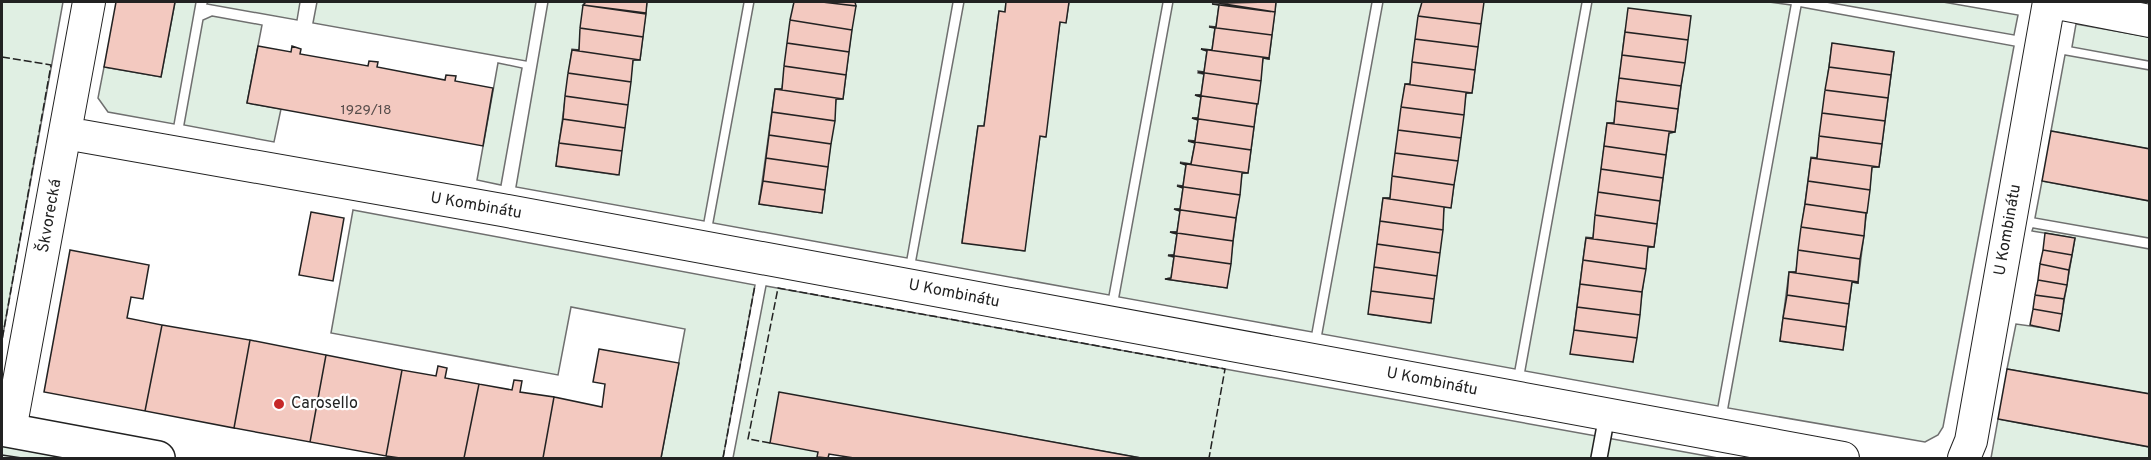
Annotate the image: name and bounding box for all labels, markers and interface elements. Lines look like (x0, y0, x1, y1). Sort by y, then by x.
house number: 1929/18 (340, 102, 392, 119)
street label: Škvorecká (32, 177, 66, 254)
street label: U Kombinátu (1990, 183, 2026, 277)
street label: U Kombinátu (429, 188, 523, 224)
street label: U Kombinátu (907, 275, 1001, 313)
street label: U Kombinátu (1385, 363, 1479, 401)
place label: Carosello (291, 394, 358, 414)
marker: Carosello (272, 397, 286, 411)

